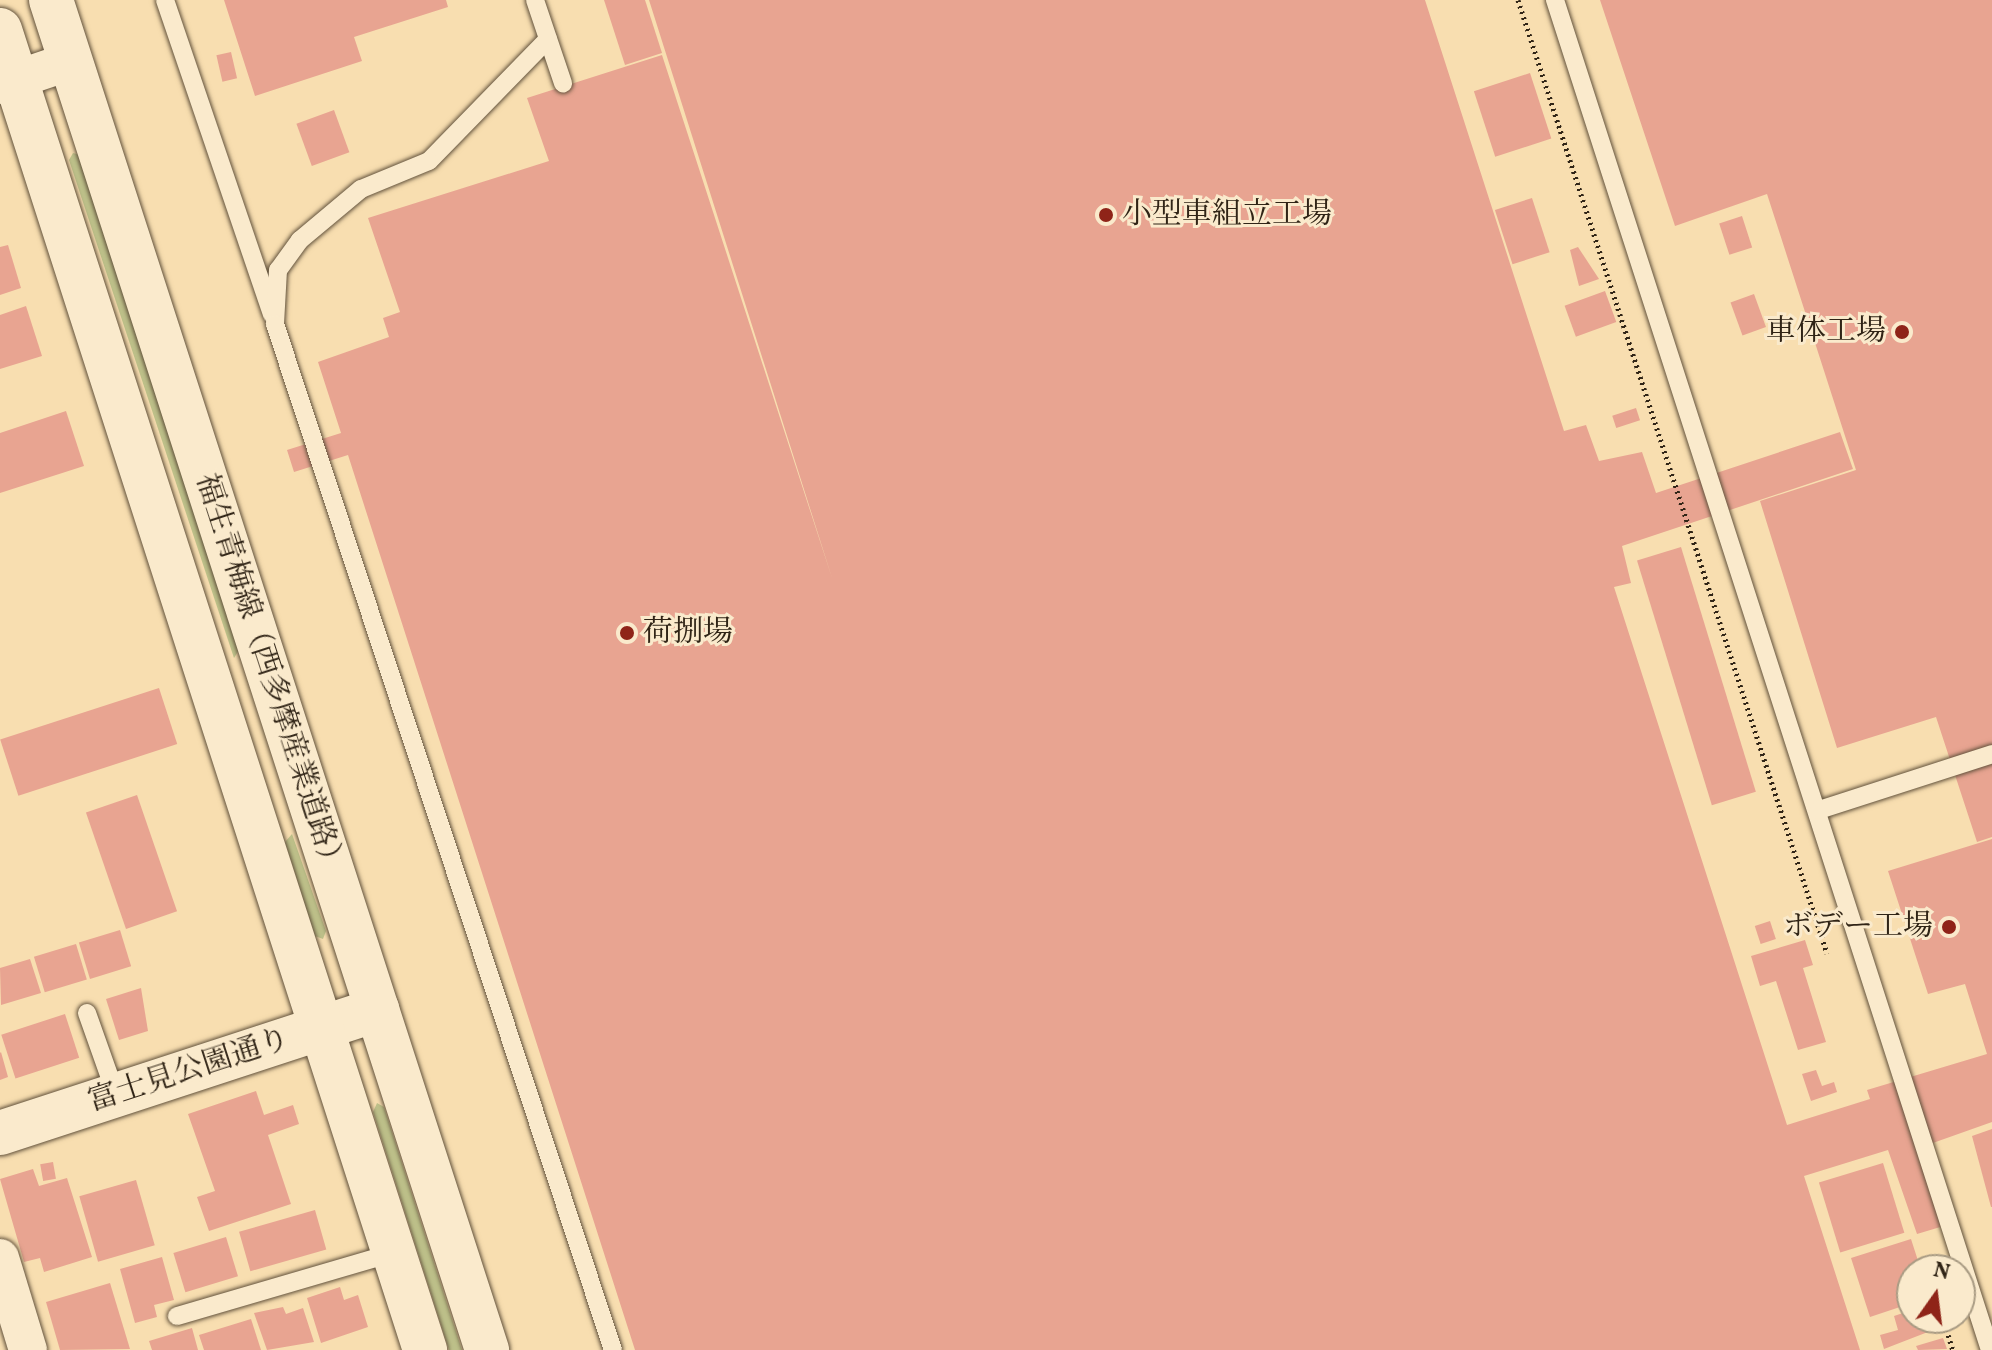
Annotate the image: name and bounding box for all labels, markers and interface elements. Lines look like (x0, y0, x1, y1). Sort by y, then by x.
place label: 小型車組立工場 (1122, 197, 1332, 233)
marker: 小型車組立工場 (1097, 206, 1115, 224)
place label: 車体工場 (1766, 314, 1886, 350)
marker: 車体工場 (1893, 323, 1911, 341)
street label: 福生青梅線（西多摩産業道路） (187, 470, 351, 880)
place label: 荷捌場 (643, 615, 733, 651)
marker: 荷捌場 (618, 624, 636, 642)
place label: ボデー工場 (1783, 909, 1933, 945)
marker: ボデー工場 (1940, 918, 1958, 936)
street label: 富士見公園通り (84, 1021, 294, 1121)
north arrow (1896, 1254, 1976, 1334)
text: N (1930, 1255, 1953, 1289)

